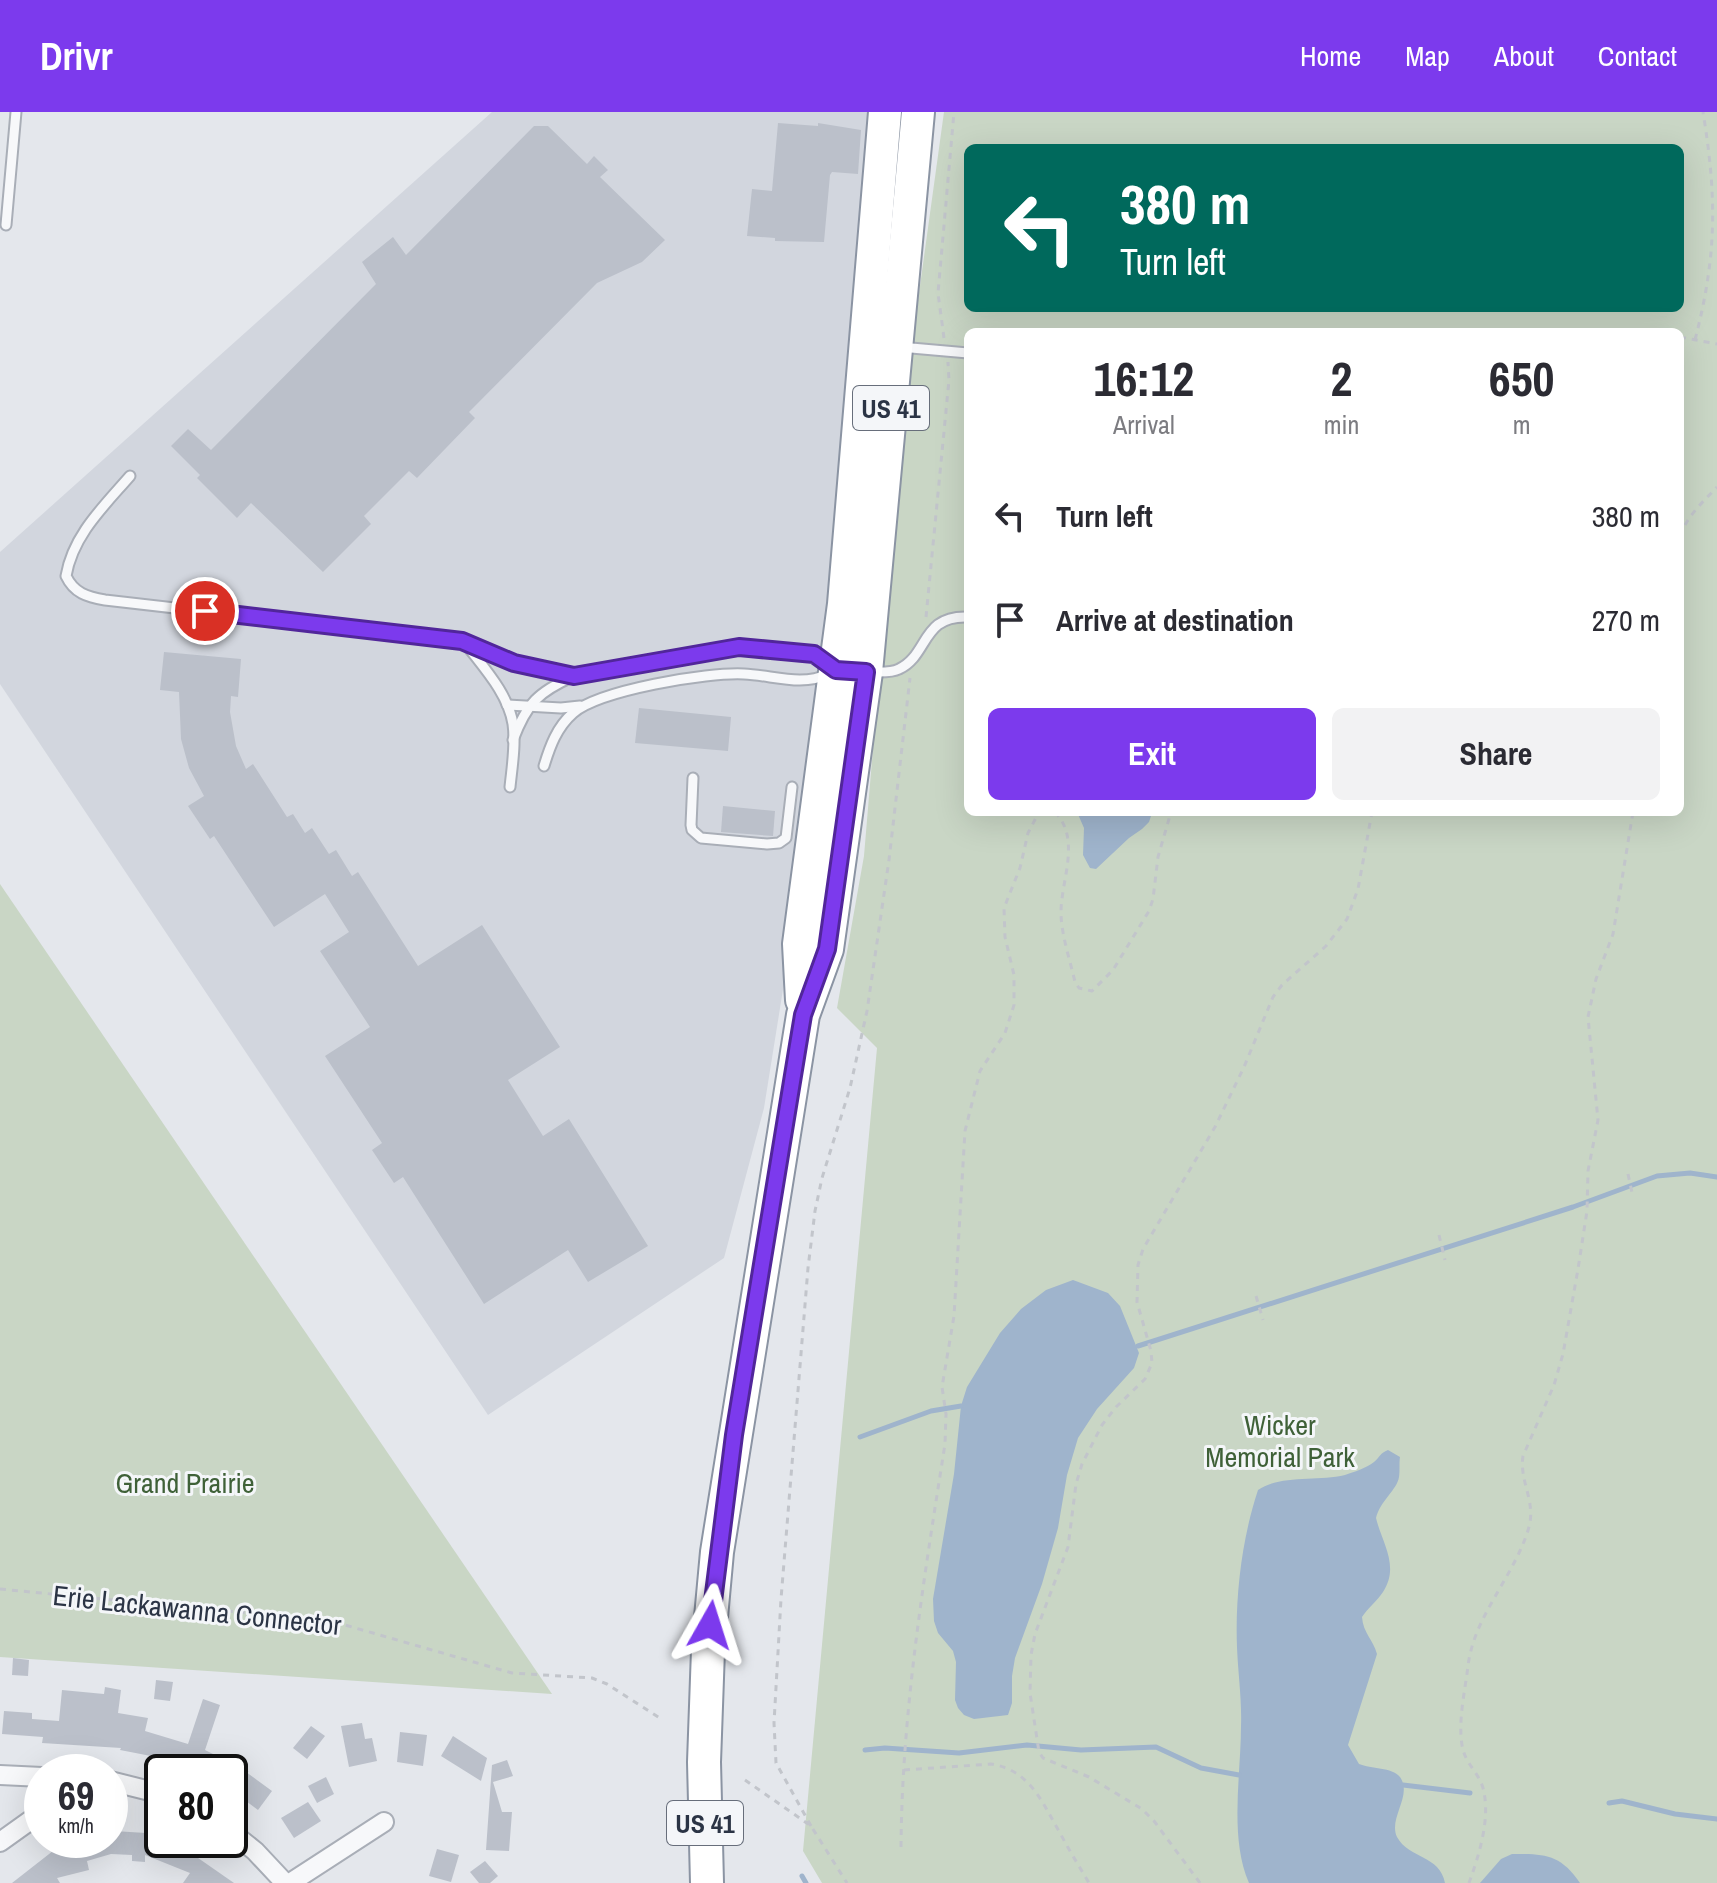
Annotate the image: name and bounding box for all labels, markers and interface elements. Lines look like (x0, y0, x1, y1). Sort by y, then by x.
text: Drivr (40, 31, 113, 82)
text: Home (1300, 37, 1361, 75)
text: Map (1405, 37, 1450, 75)
text: About (1494, 37, 1554, 75)
text: Contact (1598, 37, 1677, 75)
text: 380 m (1120, 166, 1250, 241)
icon: left (988, 176, 1092, 280)
text: Turn left (1120, 238, 1226, 286)
text: 16:12 (1094, 346, 1194, 411)
text: 2 (1331, 346, 1352, 411)
text: 650 (1489, 346, 1554, 411)
road number: US 41 (853, 386, 929, 430)
text: Arrival (1113, 407, 1175, 442)
text: min (1324, 407, 1359, 442)
text: m (1513, 407, 1531, 442)
icon: left (988, 494, 1032, 538)
text: Turn left (1056, 496, 1153, 536)
text: 380 m (1592, 496, 1660, 536)
pin (171, 577, 239, 645)
icon: arrive (183, 589, 227, 633)
icon: arrive (988, 598, 1032, 642)
text: Arrive at destination (1056, 600, 1294, 640)
text: 270 m (1592, 600, 1660, 640)
button: Exit (988, 708, 1316, 800)
button: Share (1332, 708, 1660, 800)
park label: Wicker Memorial Park (1205, 1406, 1355, 1476)
park label: Grand Prairie (115, 1464, 255, 1502)
street label: Erie Lackawanna Connector (51, 1576, 343, 1644)
position arrow (668, 1583, 752, 1667)
speed limit sign: 80 (144, 1754, 248, 1858)
text: 69 (58, 1769, 94, 1822)
road number: US 41 (667, 1801, 743, 1845)
text: km/h (58, 1812, 94, 1839)

